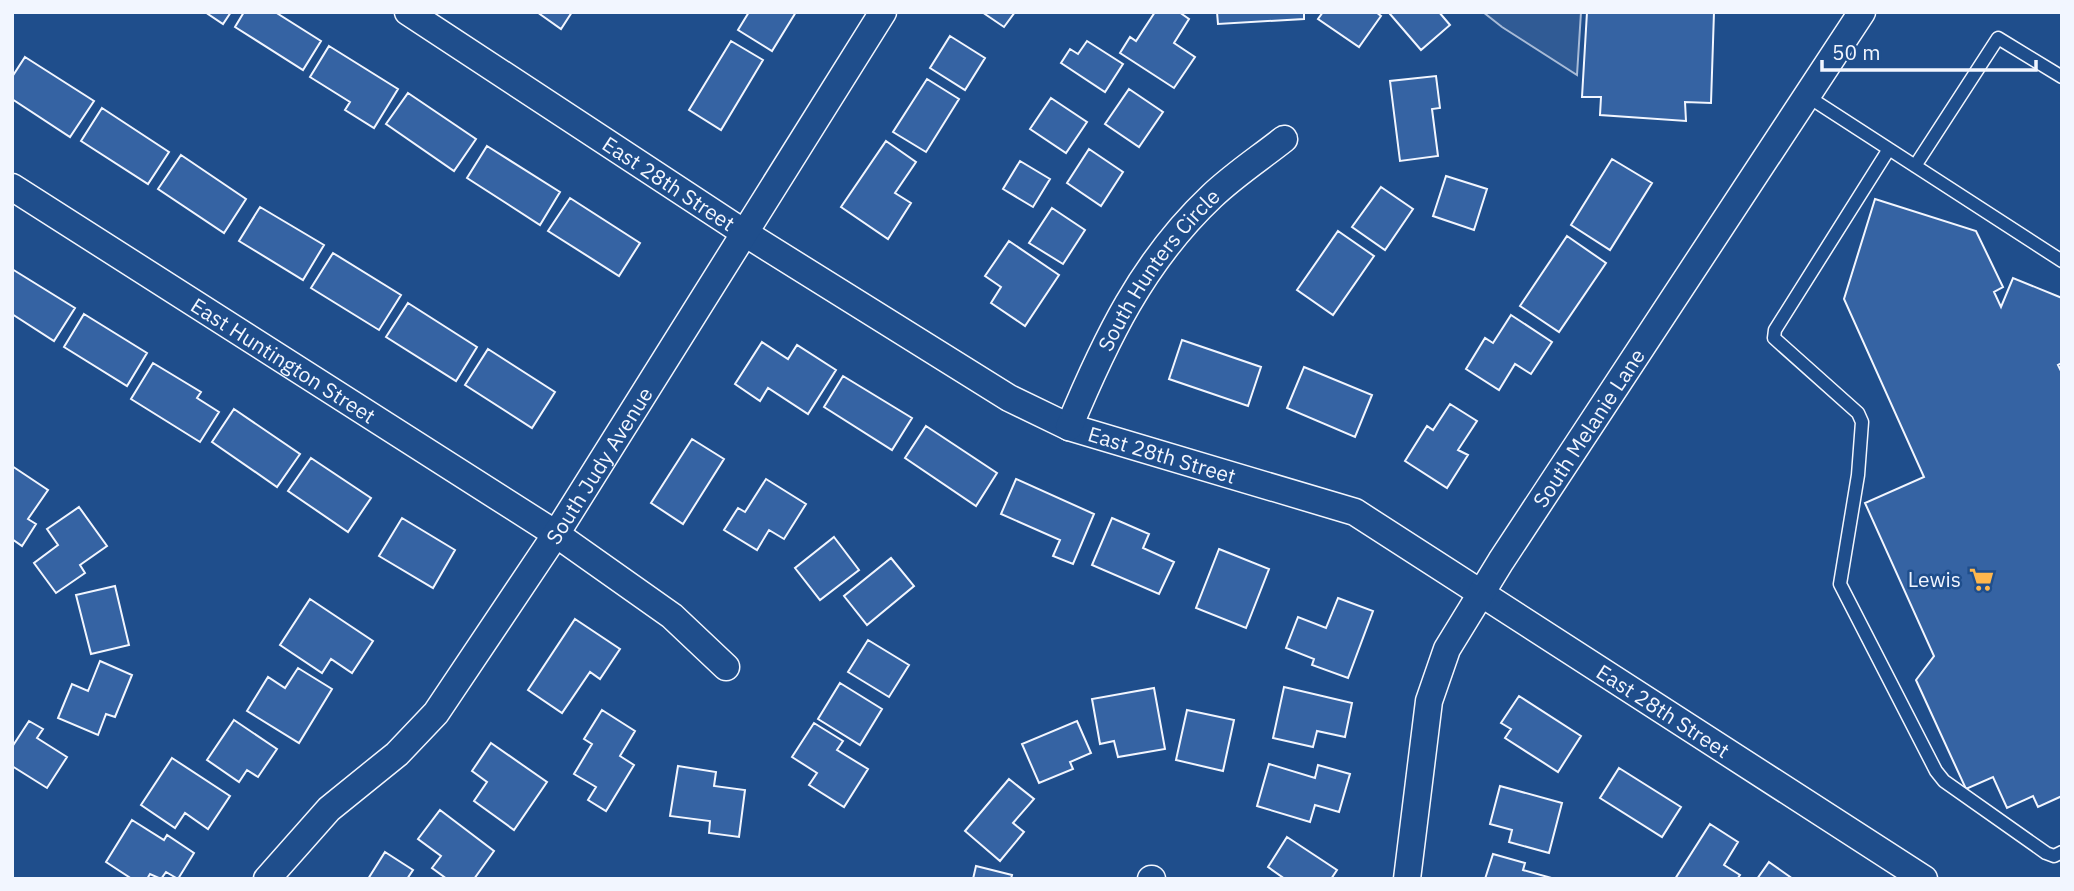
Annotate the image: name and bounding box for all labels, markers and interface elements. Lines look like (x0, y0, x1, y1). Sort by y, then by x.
scale bar (1822, 28, 2036, 72)
text: 50 m (1832, 38, 1881, 66)
street label: East 28th Street (597, 130, 740, 237)
street label: South Hunters Circle (1091, 182, 1226, 356)
street label: East Huntington Street (186, 291, 381, 429)
street label: South Melanie Lane (1526, 343, 1651, 513)
street label: South Judy Avenue (539, 381, 659, 550)
street label: East 28th Street (1085, 419, 1239, 490)
place label: Lewis (1908, 565, 1961, 593)
supermarket icon: Lewis (1967, 565, 1995, 593)
street label: East 28th Street (1591, 658, 1735, 764)

